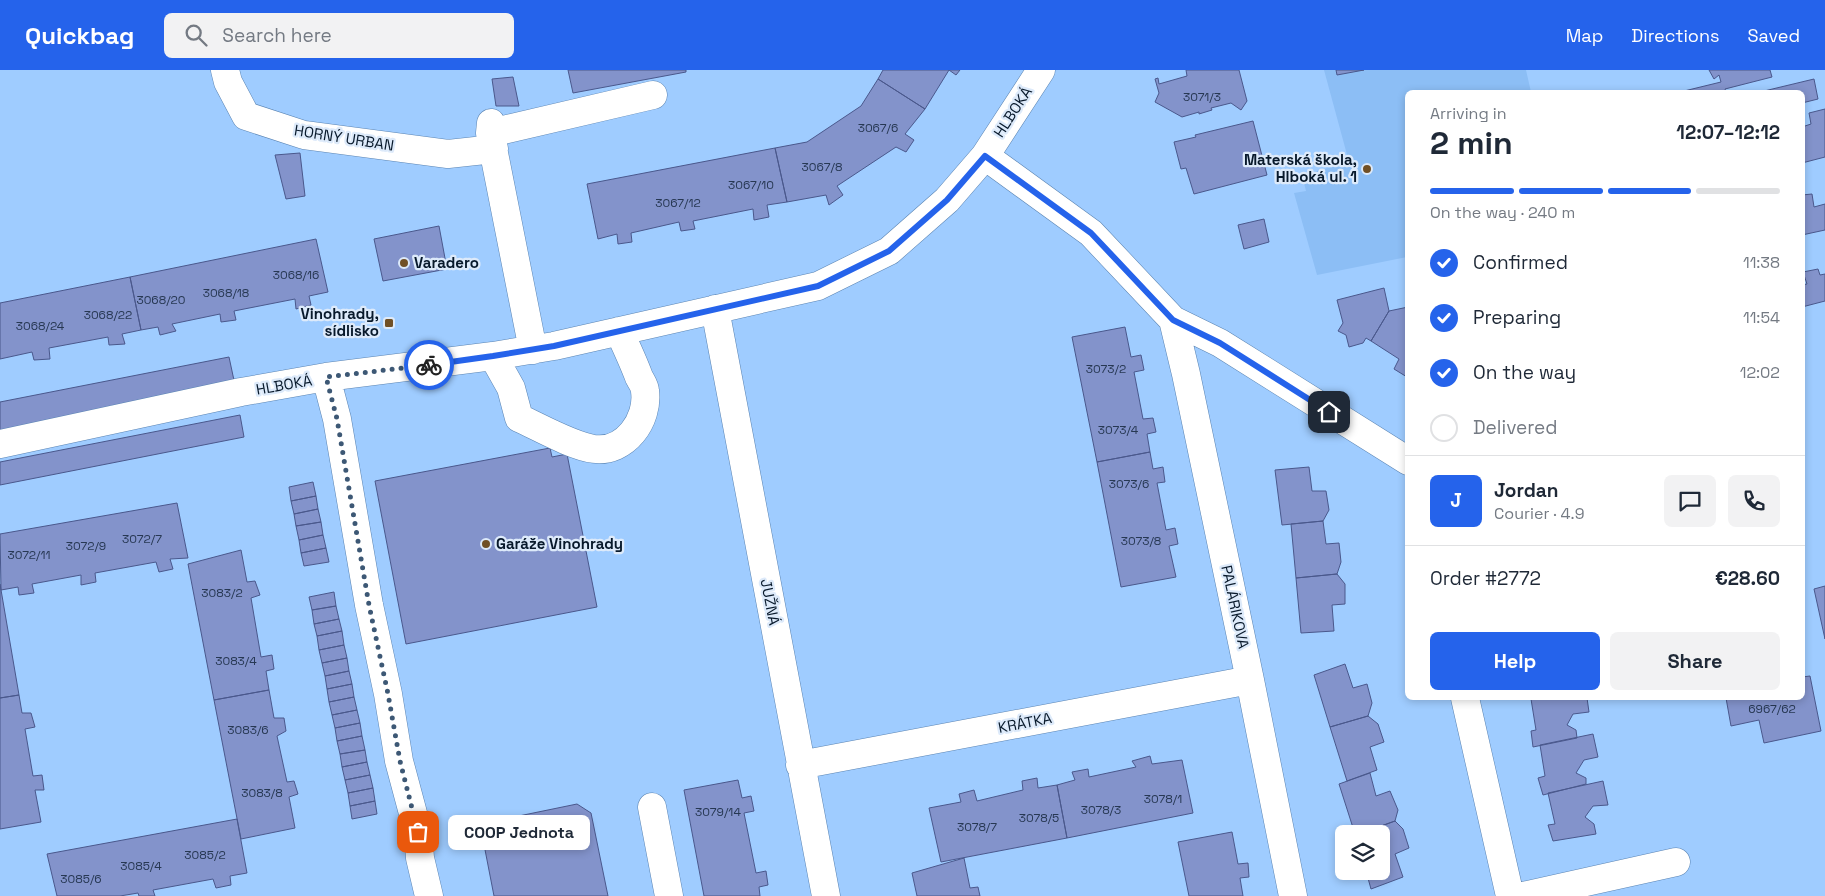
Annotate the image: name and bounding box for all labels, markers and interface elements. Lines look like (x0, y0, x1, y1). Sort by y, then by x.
search box (164, 13, 514, 58)
text: Quickbag (25, 20, 134, 51)
icon: search (182, 21, 210, 49)
text: Search here (222, 23, 332, 48)
text: Map (1566, 24, 1603, 47)
text: Directions (1631, 24, 1720, 47)
text: Saved (1748, 24, 1800, 47)
street label: HLBOKÁ (989, 82, 1036, 141)
house number: 3071/3 (1183, 89, 1221, 105)
text: Arriving in (1430, 103, 1507, 124)
street label: HORNÝ URBAN (293, 120, 395, 155)
house number: 3067/6 (858, 120, 898, 136)
text: 12:07–12:12 (1676, 120, 1780, 145)
text: 2 min (1430, 123, 1513, 163)
place label: Materská škola, Hlboká ul. 1 (1244, 150, 1357, 186)
house number: 3067/8 (802, 159, 842, 175)
marker: Materská škola, Hlboká ul. 1 (1361, 163, 1373, 175)
house number: 3067/10 (728, 177, 774, 193)
house number: 3067/12 (655, 195, 701, 211)
text: On the way · 240 m (1430, 202, 1575, 223)
icon: check (1430, 249, 1458, 277)
text: Confirmed (1473, 250, 1568, 275)
text: 11:38 (1743, 252, 1780, 273)
place label: Varadero (414, 253, 479, 272)
marker: Varadero (398, 257, 410, 269)
house number: 3068/16 (273, 267, 319, 283)
house number: 3068/18 (203, 285, 249, 301)
house number: 3068/20 (136, 292, 186, 308)
place label: Vinohrady, sídlisko (301, 304, 379, 340)
icon: check (1430, 304, 1458, 332)
text: Preparing (1473, 305, 1561, 330)
house number: 3068/22 (84, 307, 132, 323)
text: 11:54 (1743, 307, 1780, 328)
marker: Vinohrady, sídlisko (383, 317, 395, 329)
house number: 3068/24 (16, 318, 65, 334)
courier (404, 340, 454, 390)
icon: bike (415, 351, 443, 379)
icon: check (1430, 359, 1458, 387)
text: On the way (1473, 360, 1576, 385)
house number: 3073/2 (1086, 361, 1126, 377)
text: 12:02 (1740, 362, 1780, 383)
street label: HLBOKÁ (254, 370, 314, 399)
pin (1308, 391, 1350, 433)
icon: home (1315, 398, 1343, 426)
text: Delivered (1473, 415, 1558, 440)
house number: 3073/4 (1098, 422, 1139, 438)
button: chat (1664, 475, 1716, 527)
button: phone (1728, 475, 1780, 527)
house number: 3073/6 (1109, 476, 1149, 492)
text: Jordan (1494, 478, 1559, 503)
text: J (1450, 488, 1462, 513)
text: Courier · 4.9 (1494, 503, 1584, 524)
house number: 3072/7 (122, 531, 162, 547)
house number: 3073/8 (1121, 533, 1161, 549)
place label: Garáže Vinohrady (496, 534, 623, 553)
house number: 3072/9 (66, 538, 106, 554)
marker: Garáže Vinohrady (480, 538, 492, 550)
house number: 3072/11 (7, 547, 51, 563)
street label: PALÁRIKOVA (1217, 563, 1254, 651)
text: Order #2772 (1430, 566, 1541, 591)
text: €28.60 (1715, 566, 1780, 591)
street label: JUŽNÁ (757, 577, 784, 627)
house number: 3083/2 (201, 585, 243, 601)
button: Help (1430, 632, 1600, 690)
button: Share (1610, 632, 1780, 690)
house number: 3083/4 (215, 653, 257, 669)
house number: 6967/62 (1748, 701, 1796, 717)
street label: KRÁTKA (996, 708, 1054, 737)
house number: 3083/6 (227, 722, 269, 738)
house number: 3083/8 (241, 785, 283, 801)
house number: 3078/1 (1144, 791, 1182, 807)
house number: 3078/3 (1081, 802, 1121, 818)
house number: 3079/14 (695, 804, 741, 820)
house number: 3078/5 (1019, 810, 1059, 826)
pin (397, 811, 439, 853)
callout: COOP Jednota (448, 814, 590, 850)
icon: bag (404, 818, 432, 846)
house number: 3078/7 (957, 819, 997, 835)
text: COOP Jednota (464, 822, 574, 843)
map controls (1335, 825, 1390, 880)
button: layers (1335, 825, 1390, 880)
house number: 3085/2 (184, 847, 226, 863)
house number: 3085/4 (120, 858, 162, 874)
house number: 3085/6 (60, 871, 102, 887)

